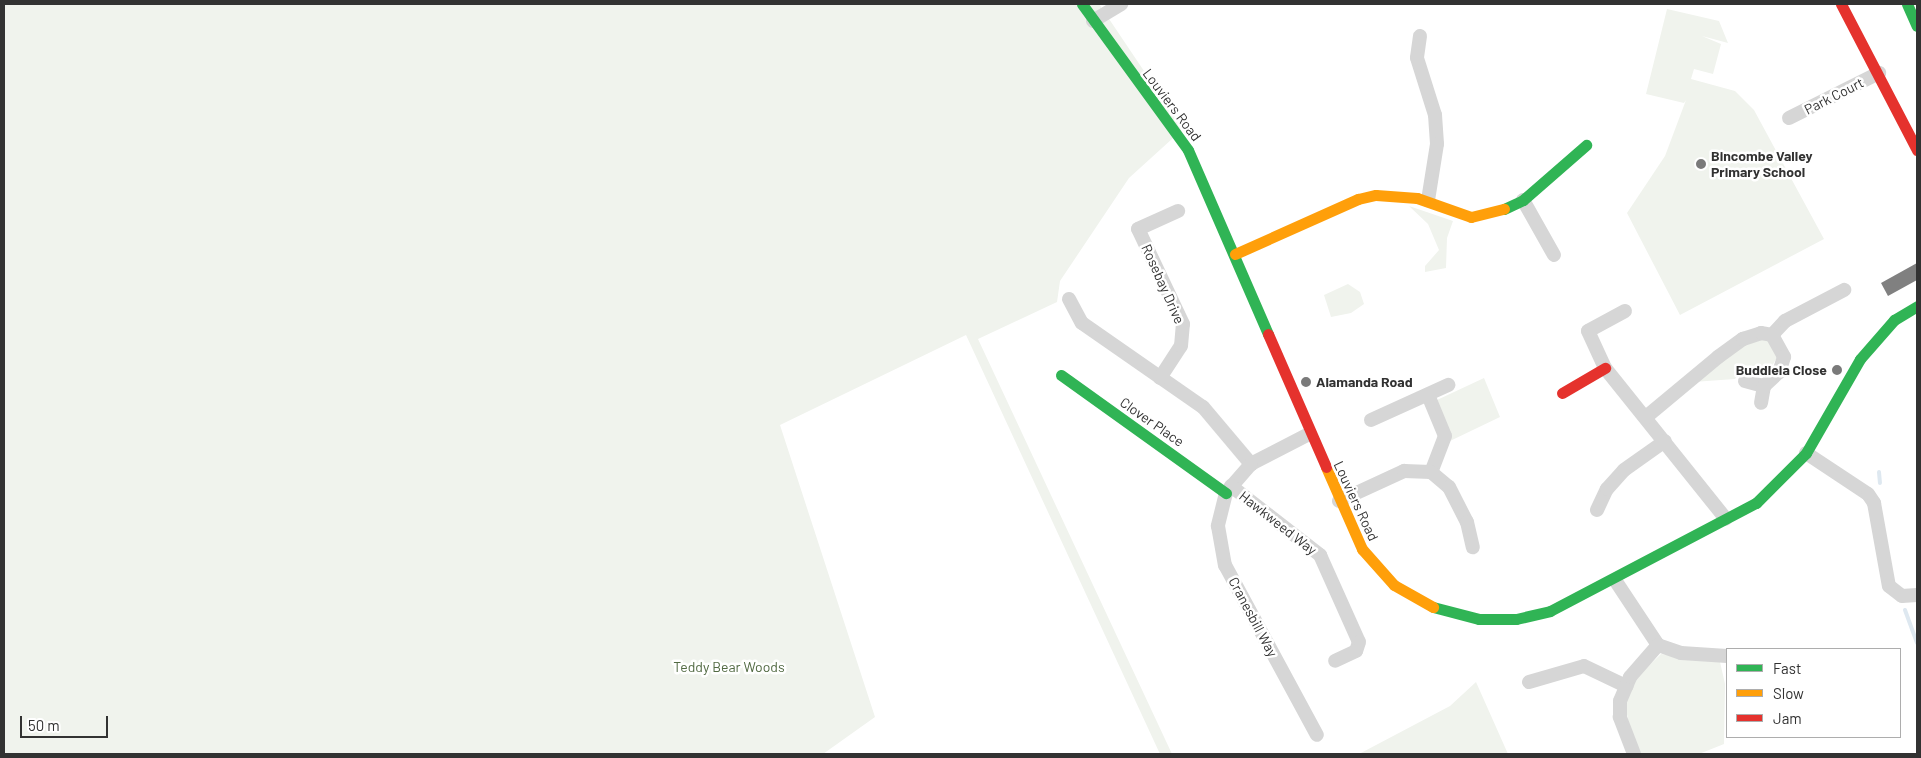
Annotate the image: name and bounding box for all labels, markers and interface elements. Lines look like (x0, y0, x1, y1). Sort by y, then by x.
street label: Louviers Road (1139, 65, 1205, 145)
street label: Park Court (1802, 74, 1866, 118)
place label: Bincombe Valley Primary School (1711, 148, 1812, 180)
marker: Bincombe Valley Primary School (1695, 158, 1707, 170)
street label: Rosebay Drive (1138, 242, 1188, 326)
place label: Buddleia Close (1736, 362, 1827, 378)
marker: Buddleia Close (1831, 364, 1843, 376)
place label: Alamanda Road (1316, 374, 1413, 390)
marker: Alamanda Road (1300, 376, 1312, 388)
street label: Clover Place (1117, 394, 1187, 450)
street label: Louviers Road (1330, 458, 1382, 544)
street label: Hawkweed Way (1236, 488, 1320, 558)
street label: Cranesbill Way (1225, 574, 1281, 660)
legend (1726, 648, 1901, 738)
park label: Teddy Bear Woods (673, 659, 785, 675)
text: Fast (1773, 659, 1801, 677)
text: Slow (1773, 684, 1804, 702)
scale bar (22, 706, 110, 738)
text: Jam (1773, 709, 1802, 727)
text: 50 m (28, 716, 60, 734)

